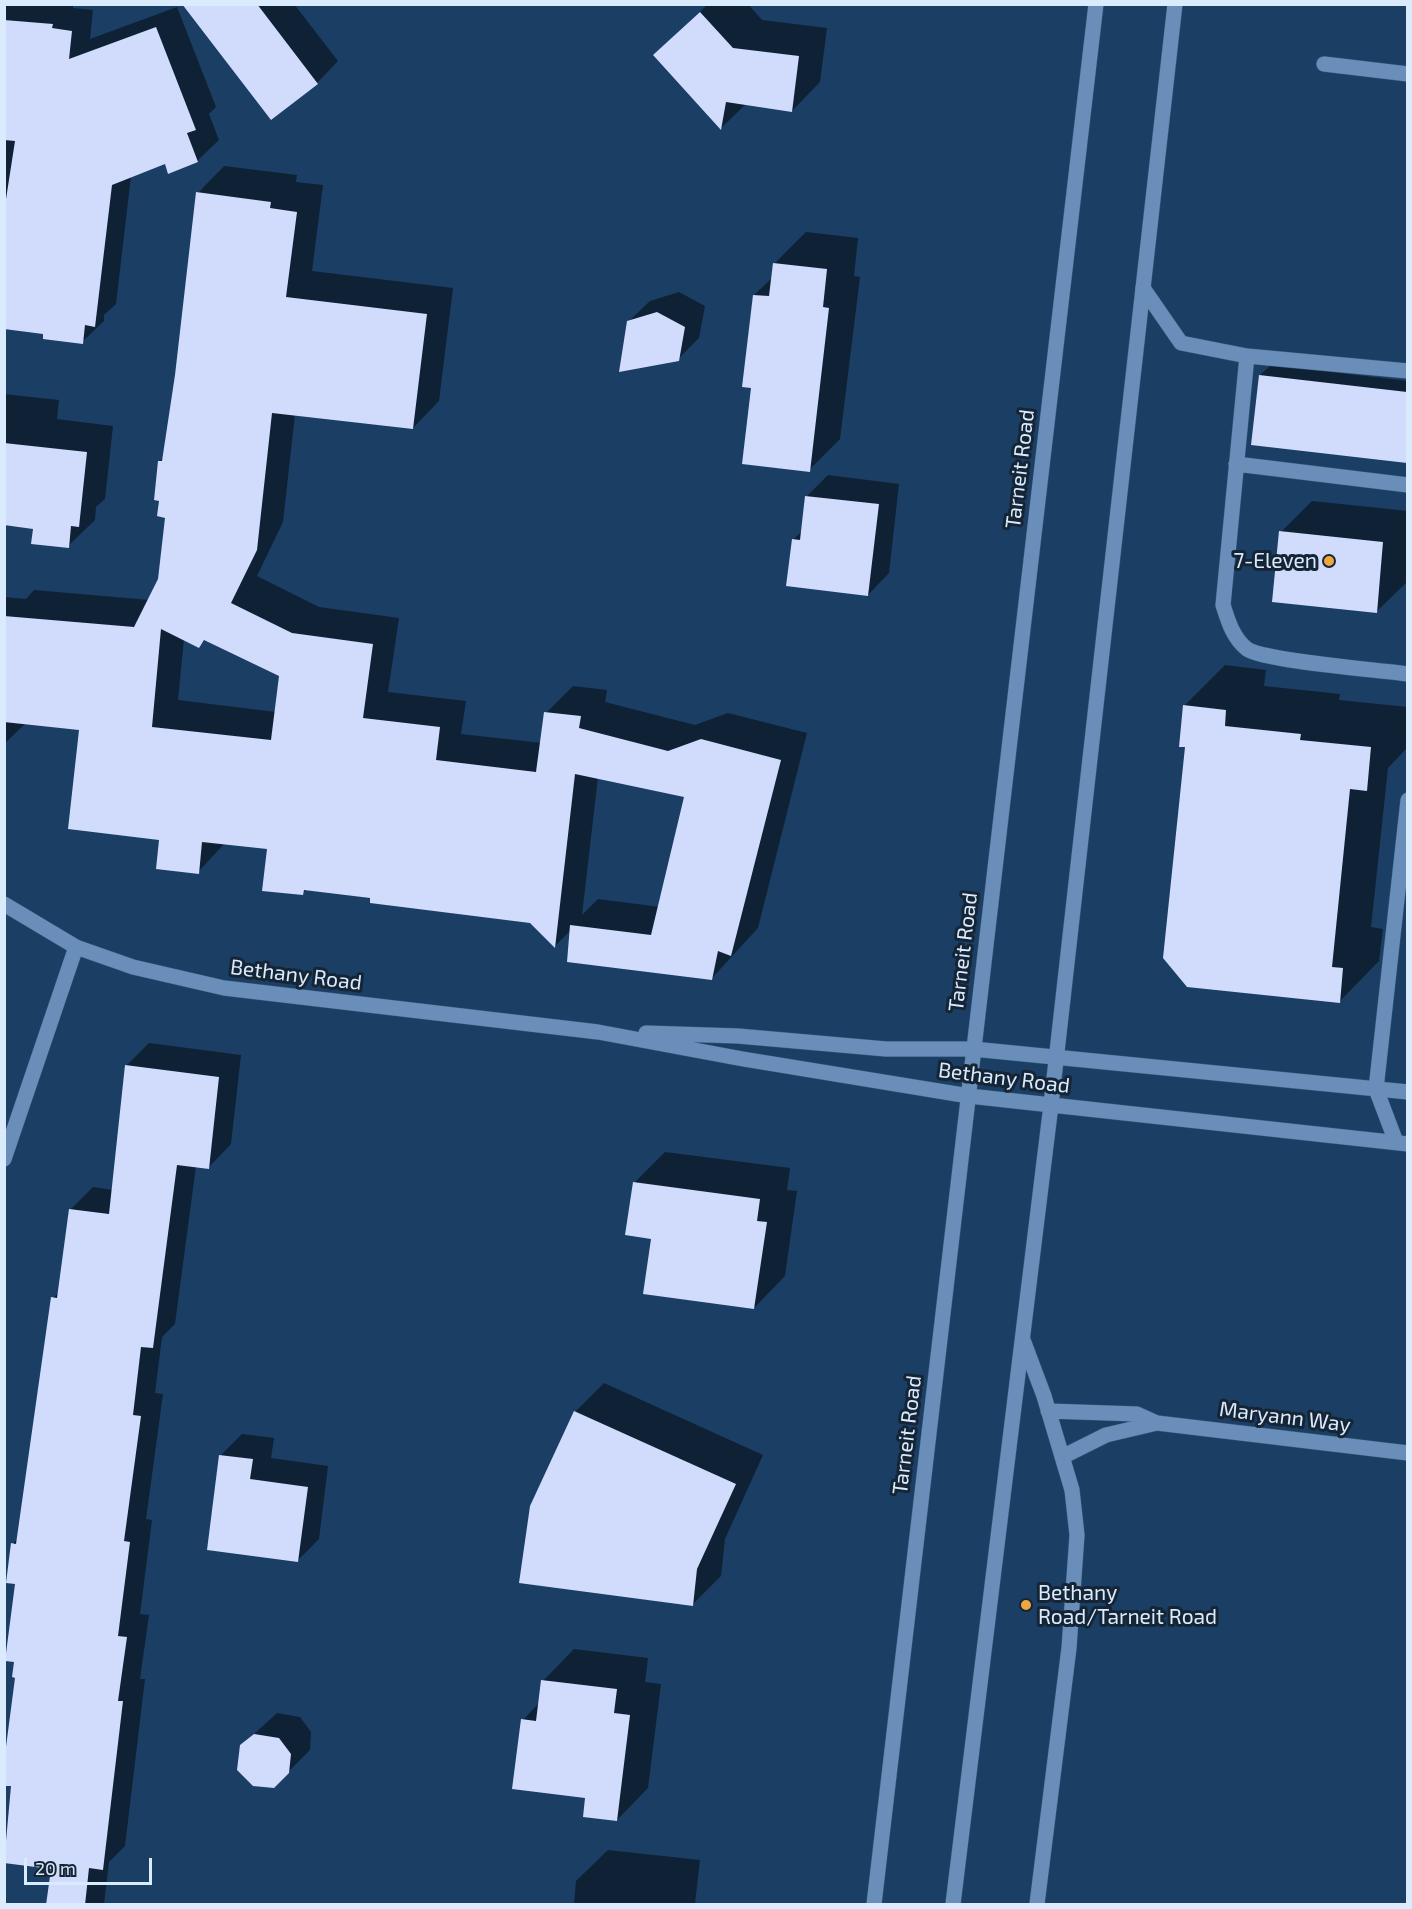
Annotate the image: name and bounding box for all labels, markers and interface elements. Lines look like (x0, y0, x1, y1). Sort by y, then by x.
street label: Tarneit Road (1000, 408, 1040, 530)
place label: 7-Eleven (1234, 548, 1317, 574)
marker: 7-Eleven (1322, 554, 1336, 568)
street label: Tarneit Road (943, 891, 983, 1013)
street label: Bethany Road (229, 954, 363, 996)
street label: Bethany Road (937, 1057, 1071, 1099)
street label: Tarneit Road (887, 1374, 927, 1496)
street label: Maryann Way (1218, 1396, 1352, 1438)
place label: Bethany Road/Tarneit Road (1038, 1580, 1217, 1630)
marker: Bethany Road/Tarneit Road (1019, 1598, 1033, 1612)
scale bar (27, 1846, 154, 1884)
text: 20 m (35, 1857, 76, 1879)

